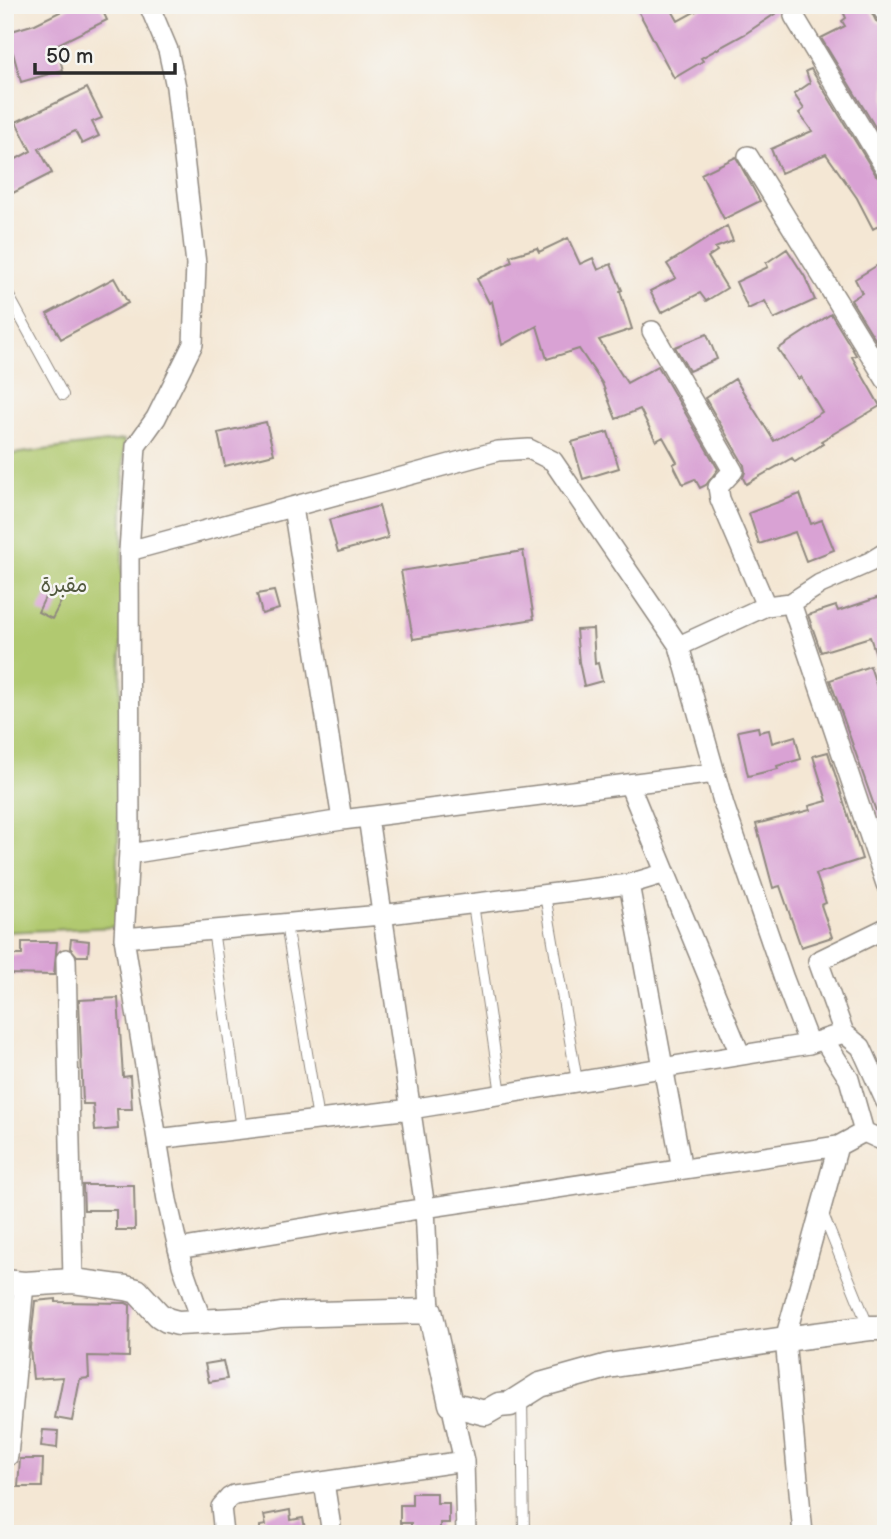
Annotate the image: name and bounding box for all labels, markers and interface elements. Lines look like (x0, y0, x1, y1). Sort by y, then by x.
scale bar (35, 32, 175, 76)
text: 50 m (46, 44, 93, 69)
park label: مقبرة (40, 573, 88, 598)

